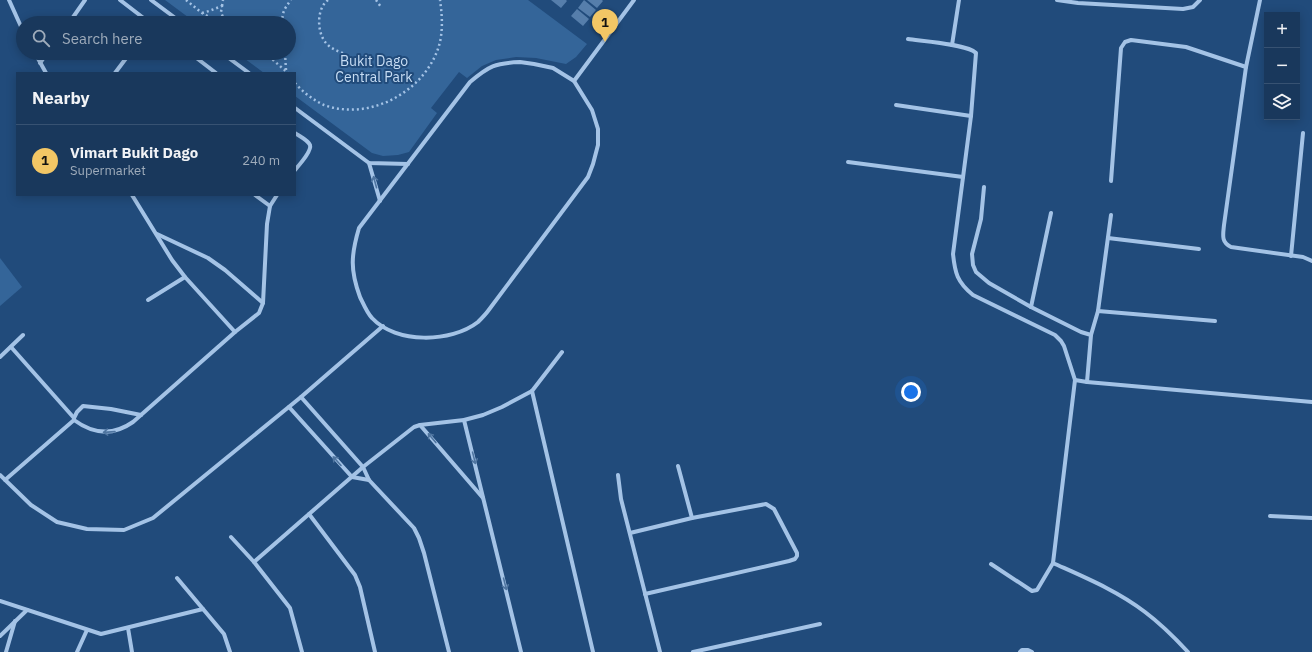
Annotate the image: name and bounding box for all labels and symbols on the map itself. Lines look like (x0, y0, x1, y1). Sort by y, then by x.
pin: 1 (592, 9, 618, 42)
park label: Bukit Dago Central Park (335, 52, 413, 86)
one-way arrow (370, 176, 378, 189)
your location (901, 382, 921, 402)
one-way arrow (103, 428, 116, 435)
one-way arrow (427, 433, 436, 444)
one-way arrow (470, 451, 478, 464)
one-way arrow (333, 455, 342, 466)
one-way arrow (501, 578, 509, 591)

